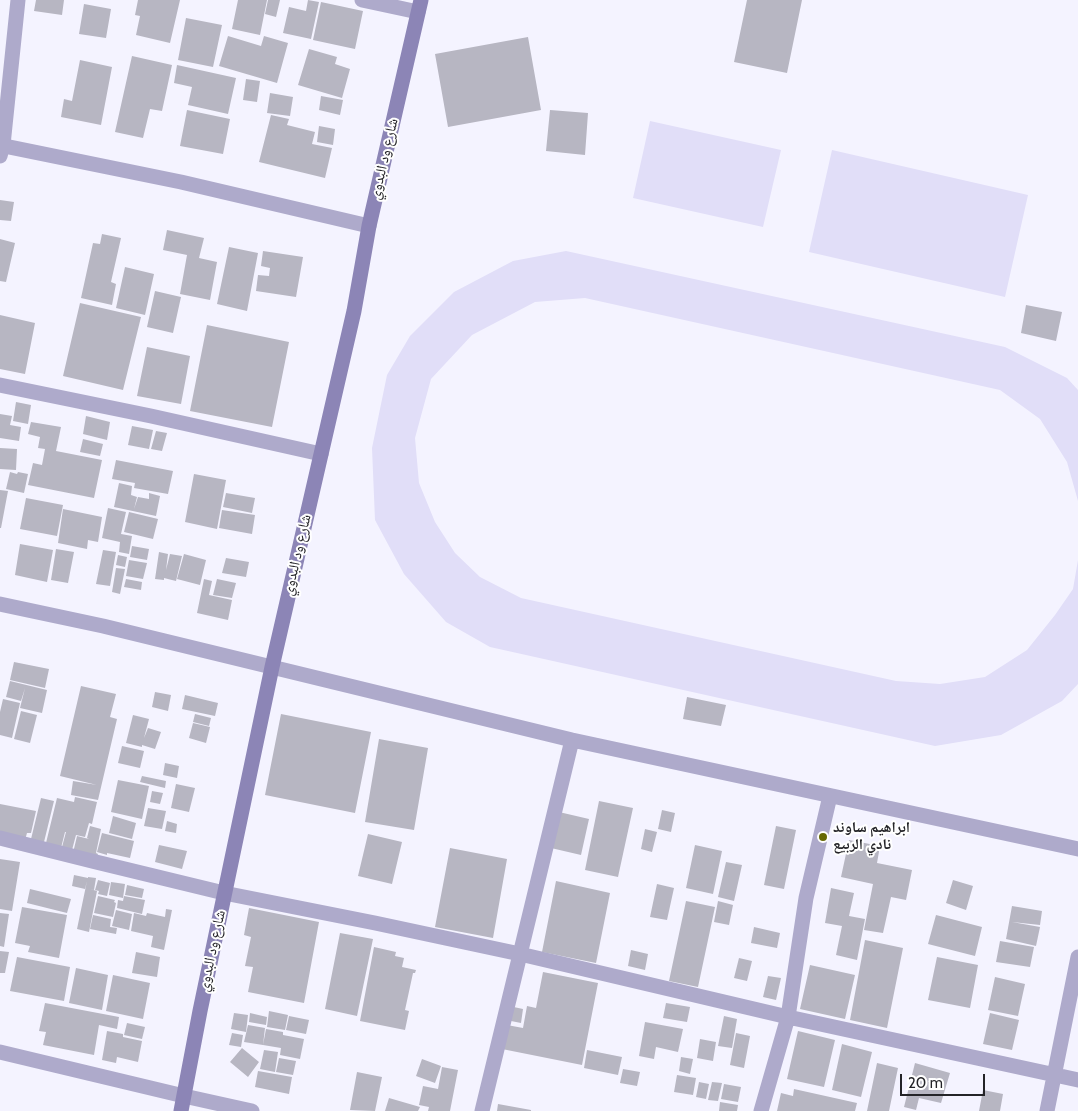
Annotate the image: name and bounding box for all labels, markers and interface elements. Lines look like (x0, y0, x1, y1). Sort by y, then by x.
street label: شارع ود البدوي (366, 117, 402, 201)
street label: شارع ود البدوي (279, 513, 315, 597)
place label: ابراهيم ساوند نادي الربيع (833, 819, 910, 854)
marker: ابراهيم ساوند نادي الربيع (817, 831, 829, 843)
street label: شارع ود البدوي (195, 909, 229, 993)
scale bar (903, 1064, 988, 1096)
text: 20 m (908, 1074, 943, 1092)

